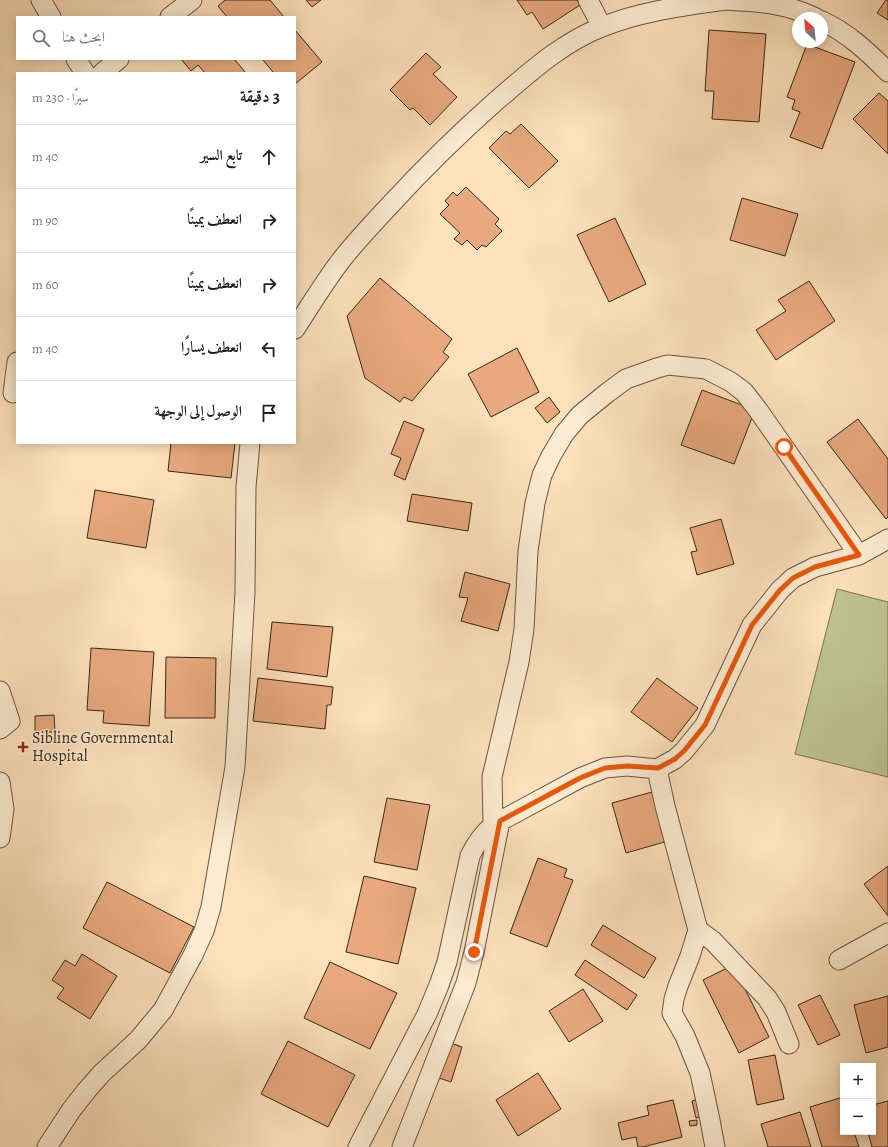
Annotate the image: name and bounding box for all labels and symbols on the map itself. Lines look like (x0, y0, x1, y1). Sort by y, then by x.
north arrow (792, 12, 828, 48)
route start (775, 438, 793, 456)
place label: Sibline Governmental Hospital (32, 727, 173, 767)
marker: Sibline Governmental Hospital (17, 741, 29, 753)
route end (465, 943, 483, 961)

